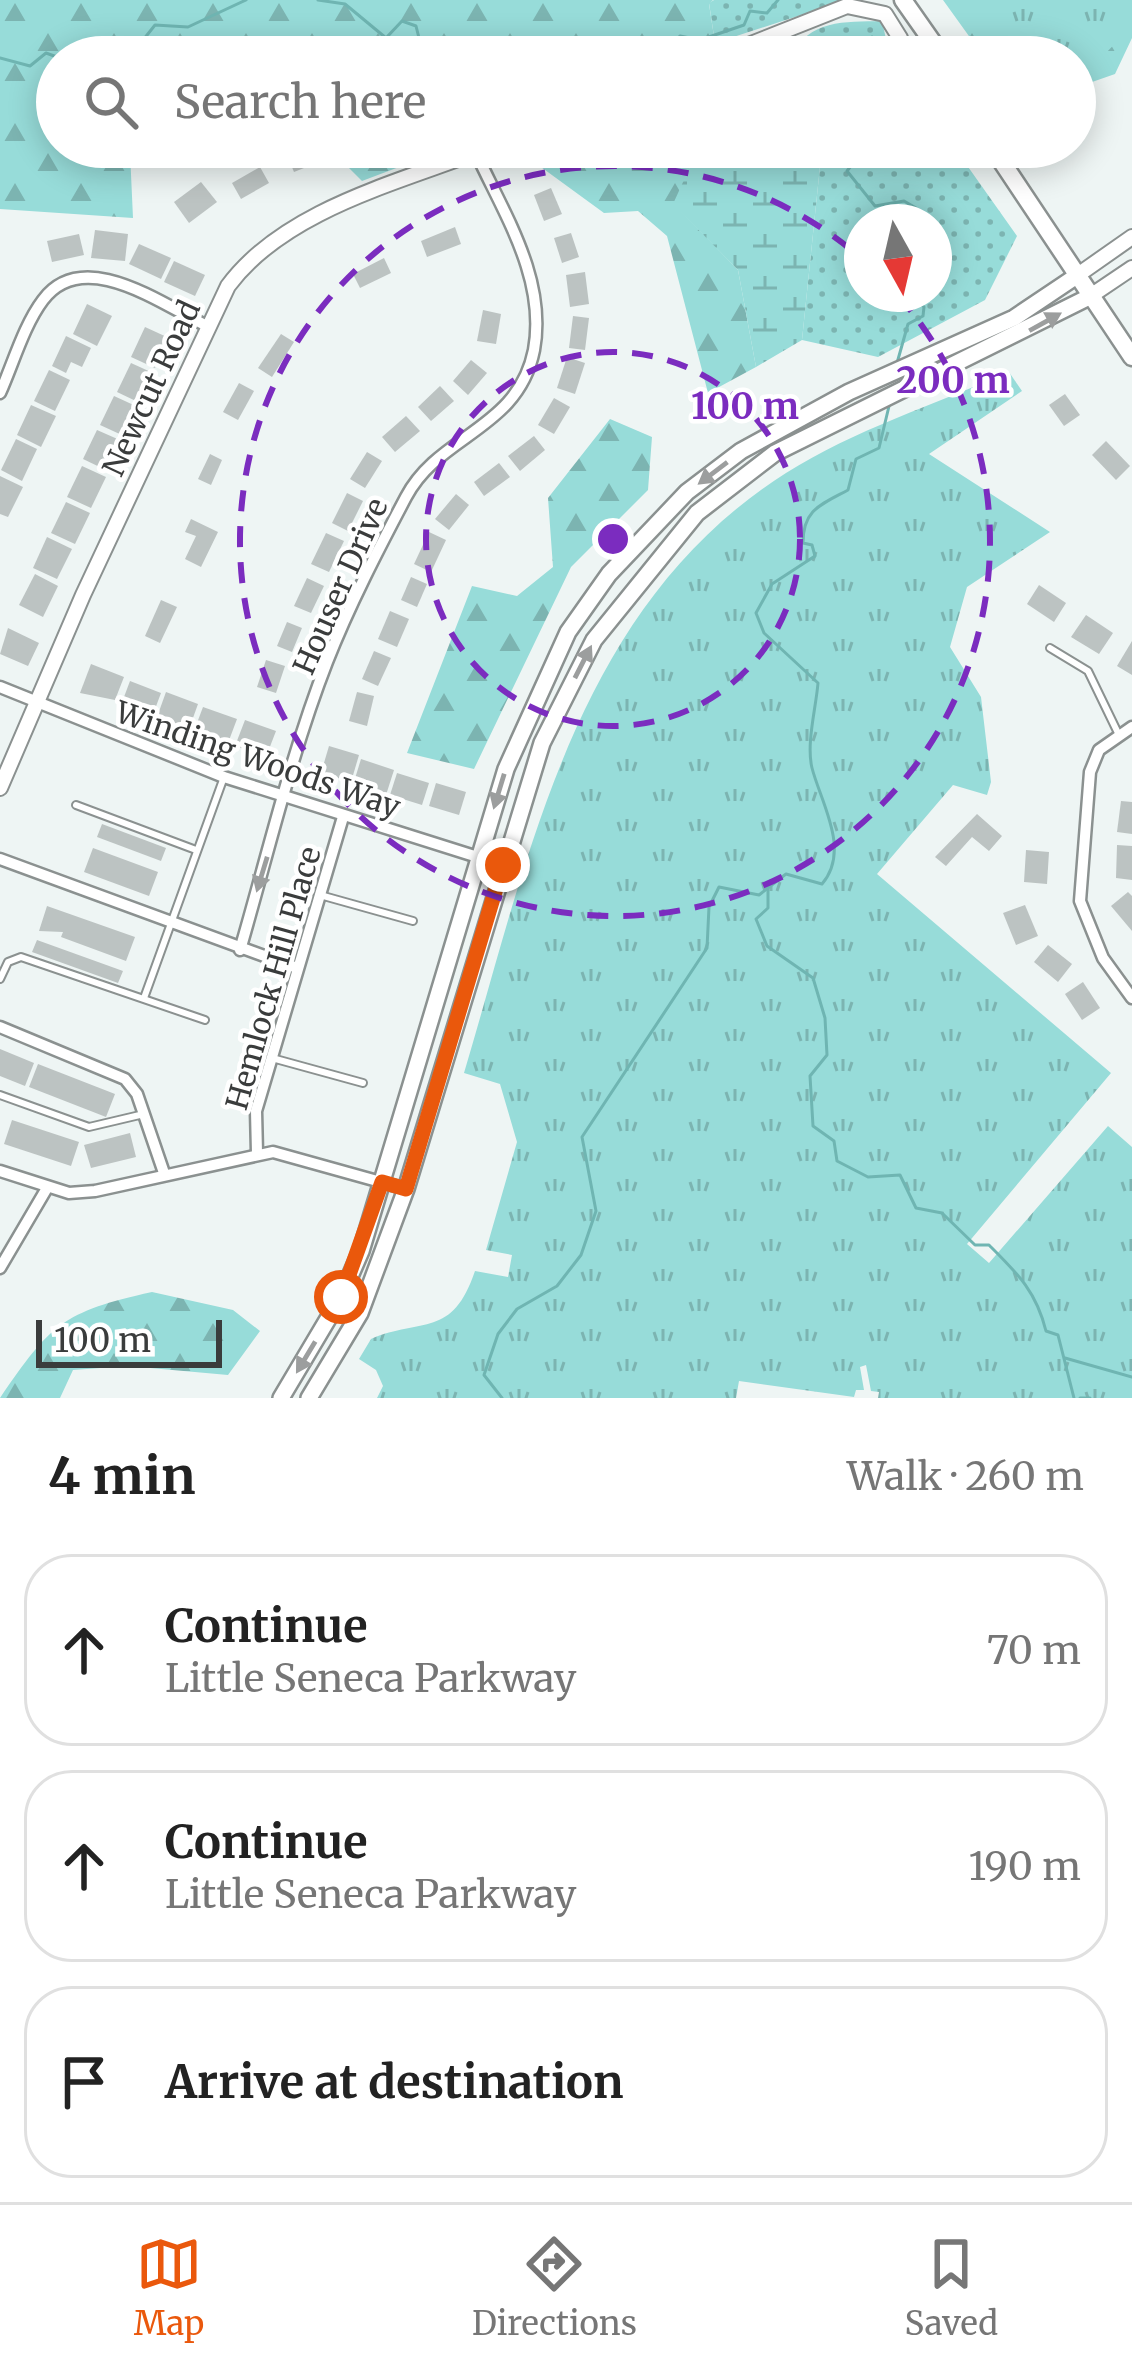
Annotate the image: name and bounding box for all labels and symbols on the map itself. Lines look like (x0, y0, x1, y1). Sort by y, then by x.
north arrow (844, 204, 952, 312)
street label: Newcut Road (94, 294, 208, 482)
one-way arrow (1028, 312, 1063, 333)
text: 200 m (896, 358, 1010, 403)
text: 100 m (691, 384, 799, 429)
one-way arrow (697, 460, 728, 484)
street label: Houser Drive (284, 492, 396, 680)
centre of rings (592, 518, 634, 560)
one-way arrow (572, 644, 592, 679)
street label: Winding Woods Way (110, 692, 406, 826)
one-way arrow (489, 773, 507, 810)
route end (476, 838, 530, 892)
street label: Hemlock Hill Place (217, 842, 329, 1114)
one-way arrow (252, 856, 270, 892)
route start (314, 1270, 368, 1324)
scale bar (36, 1314, 222, 1367)
one-way arrow (296, 1340, 317, 1374)

